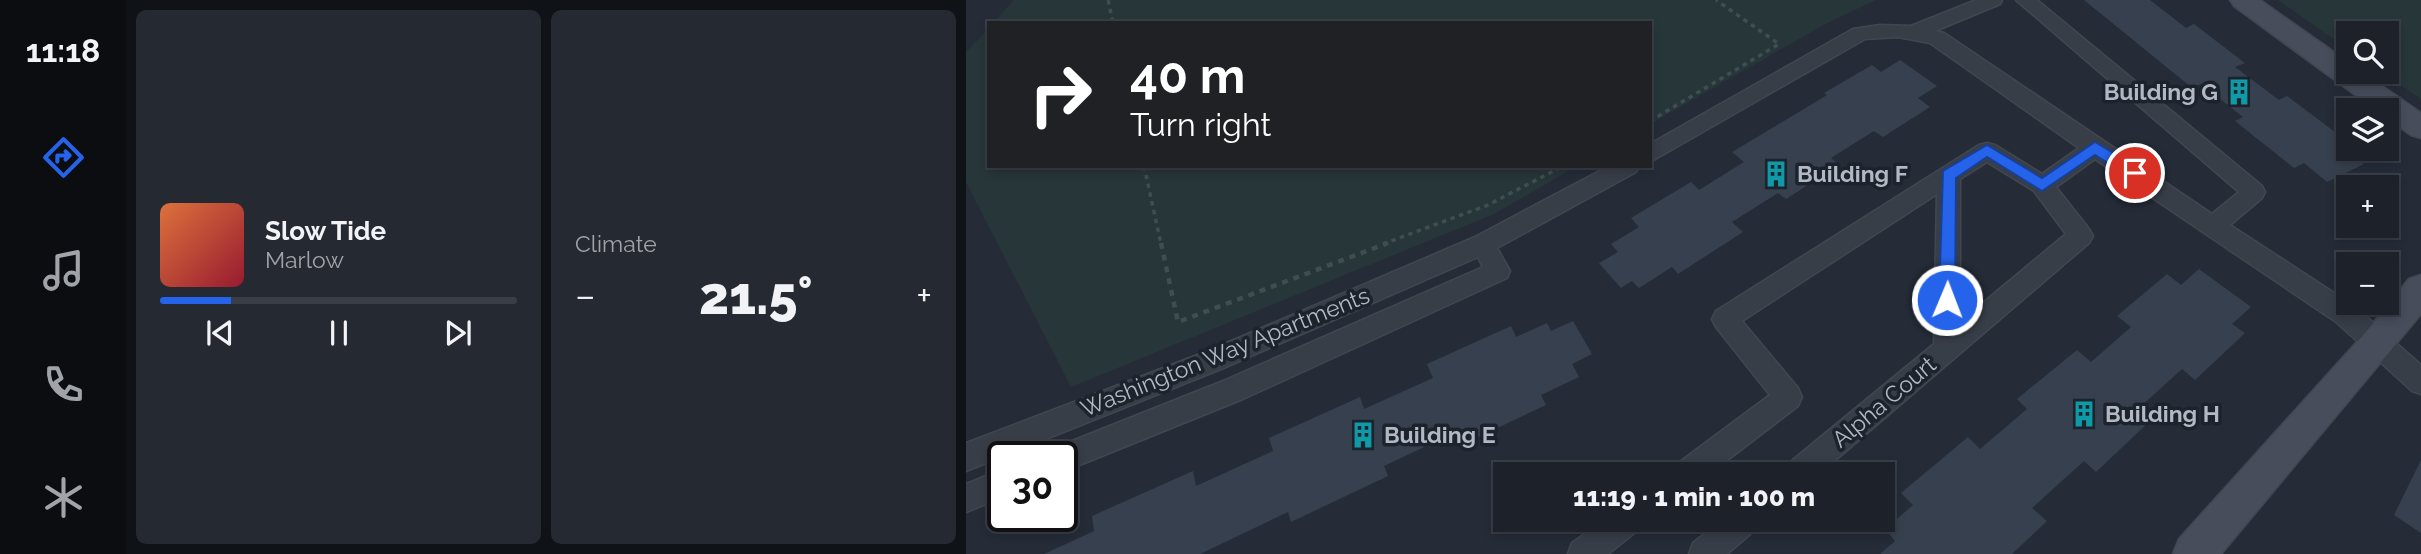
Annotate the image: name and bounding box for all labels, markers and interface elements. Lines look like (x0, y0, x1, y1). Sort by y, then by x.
map controls (2336, 21, 2399, 315)
button: search (2336, 21, 2399, 84)
text: 11:18 (26, 32, 100, 69)
text: 40 m (1130, 47, 1245, 104)
icon: right (1015, 49, 1106, 140)
building icon: Building G (2224, 77, 2254, 107)
place label: Building G (2104, 78, 2218, 105)
button: layers (2336, 98, 2399, 161)
text: Turn right (1130, 106, 1271, 143)
icon: directions (39, 133, 88, 182)
pin (2105, 143, 2165, 203)
icon: arrive (2116, 154, 2154, 192)
building icon: Building F (1761, 159, 1791, 189)
place label: Building F (1797, 160, 1908, 187)
button: + (2336, 175, 2399, 238)
text: Slow Tide (265, 216, 386, 246)
text: Climate (575, 230, 657, 257)
icon: music (39, 246, 88, 295)
text: Marlow (265, 246, 344, 273)
button: − (2336, 252, 2399, 315)
position arrow (1910, 263, 1984, 337)
text: 21.5° (699, 265, 813, 326)
text: − (575, 273, 595, 318)
text: + (916, 273, 932, 318)
street label: Washington Way Apartments (1076, 281, 1373, 422)
icon: previous (201, 314, 239, 352)
icon: pause (320, 314, 358, 352)
icon: next (439, 314, 477, 352)
street label: Alpha Court (1826, 350, 1941, 453)
icon: phone (39, 360, 88, 409)
building icon: Building H (2069, 399, 2099, 429)
place label: Building H (2105, 400, 2220, 427)
building icon: Building E (1348, 420, 1378, 450)
place label: Building E (1384, 421, 1496, 448)
speed limit sign: 30 (987, 441, 1078, 532)
icon: climate (39, 473, 88, 522)
text: 11:19 · 1 min · 100 m (1573, 482, 1815, 512)

